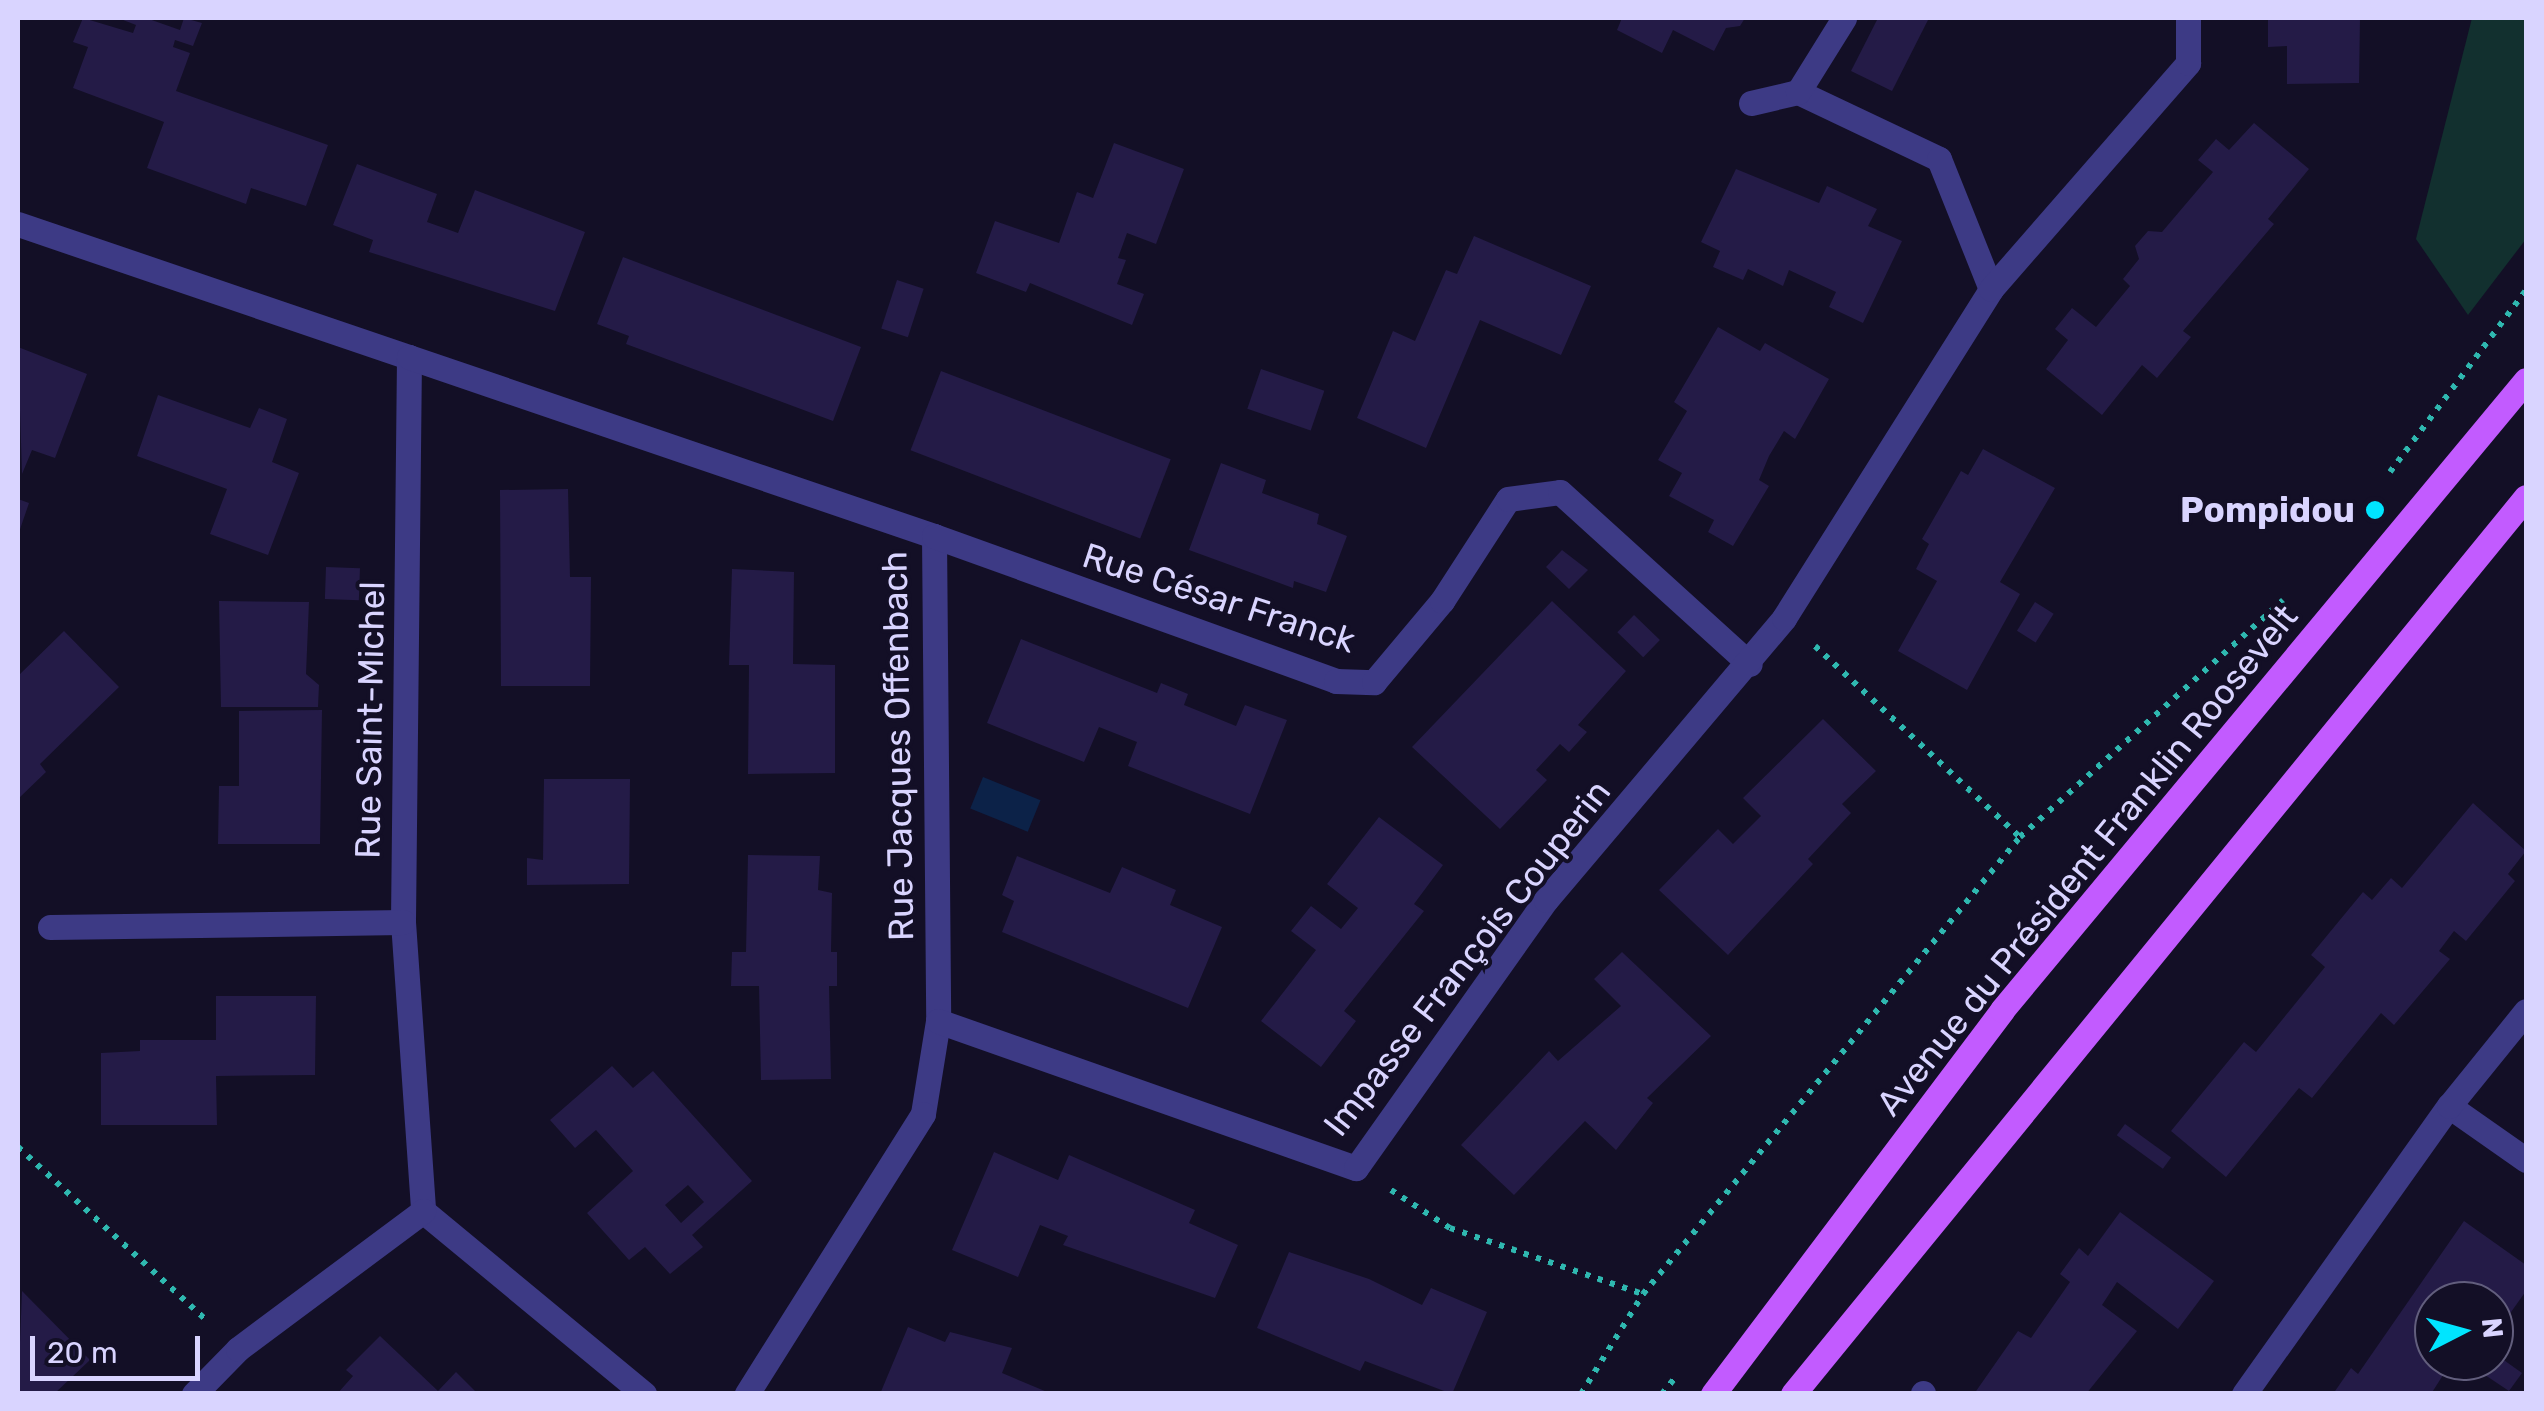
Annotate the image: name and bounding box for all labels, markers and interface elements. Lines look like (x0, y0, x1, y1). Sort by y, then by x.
place label: Pompidou (2180, 489, 2355, 531)
marker: Pompidou (2364, 499, 2386, 521)
street label: Rue César Franck (1077, 534, 1361, 662)
street label: Rue Jacques Offenbach (874, 551, 922, 941)
street label: Rue Saint-Michel (347, 581, 393, 859)
street label: Avenue du Président Franklin Roosevelt (1868, 596, 2306, 1124)
street label: Impasse François Couperin (1315, 772, 1619, 1144)
north arrow (2414, 1281, 2514, 1381)
scale bar (35, 1316, 205, 1378)
text: N (2475, 1316, 2510, 1340)
text: 20 m (47, 1335, 118, 1371)

